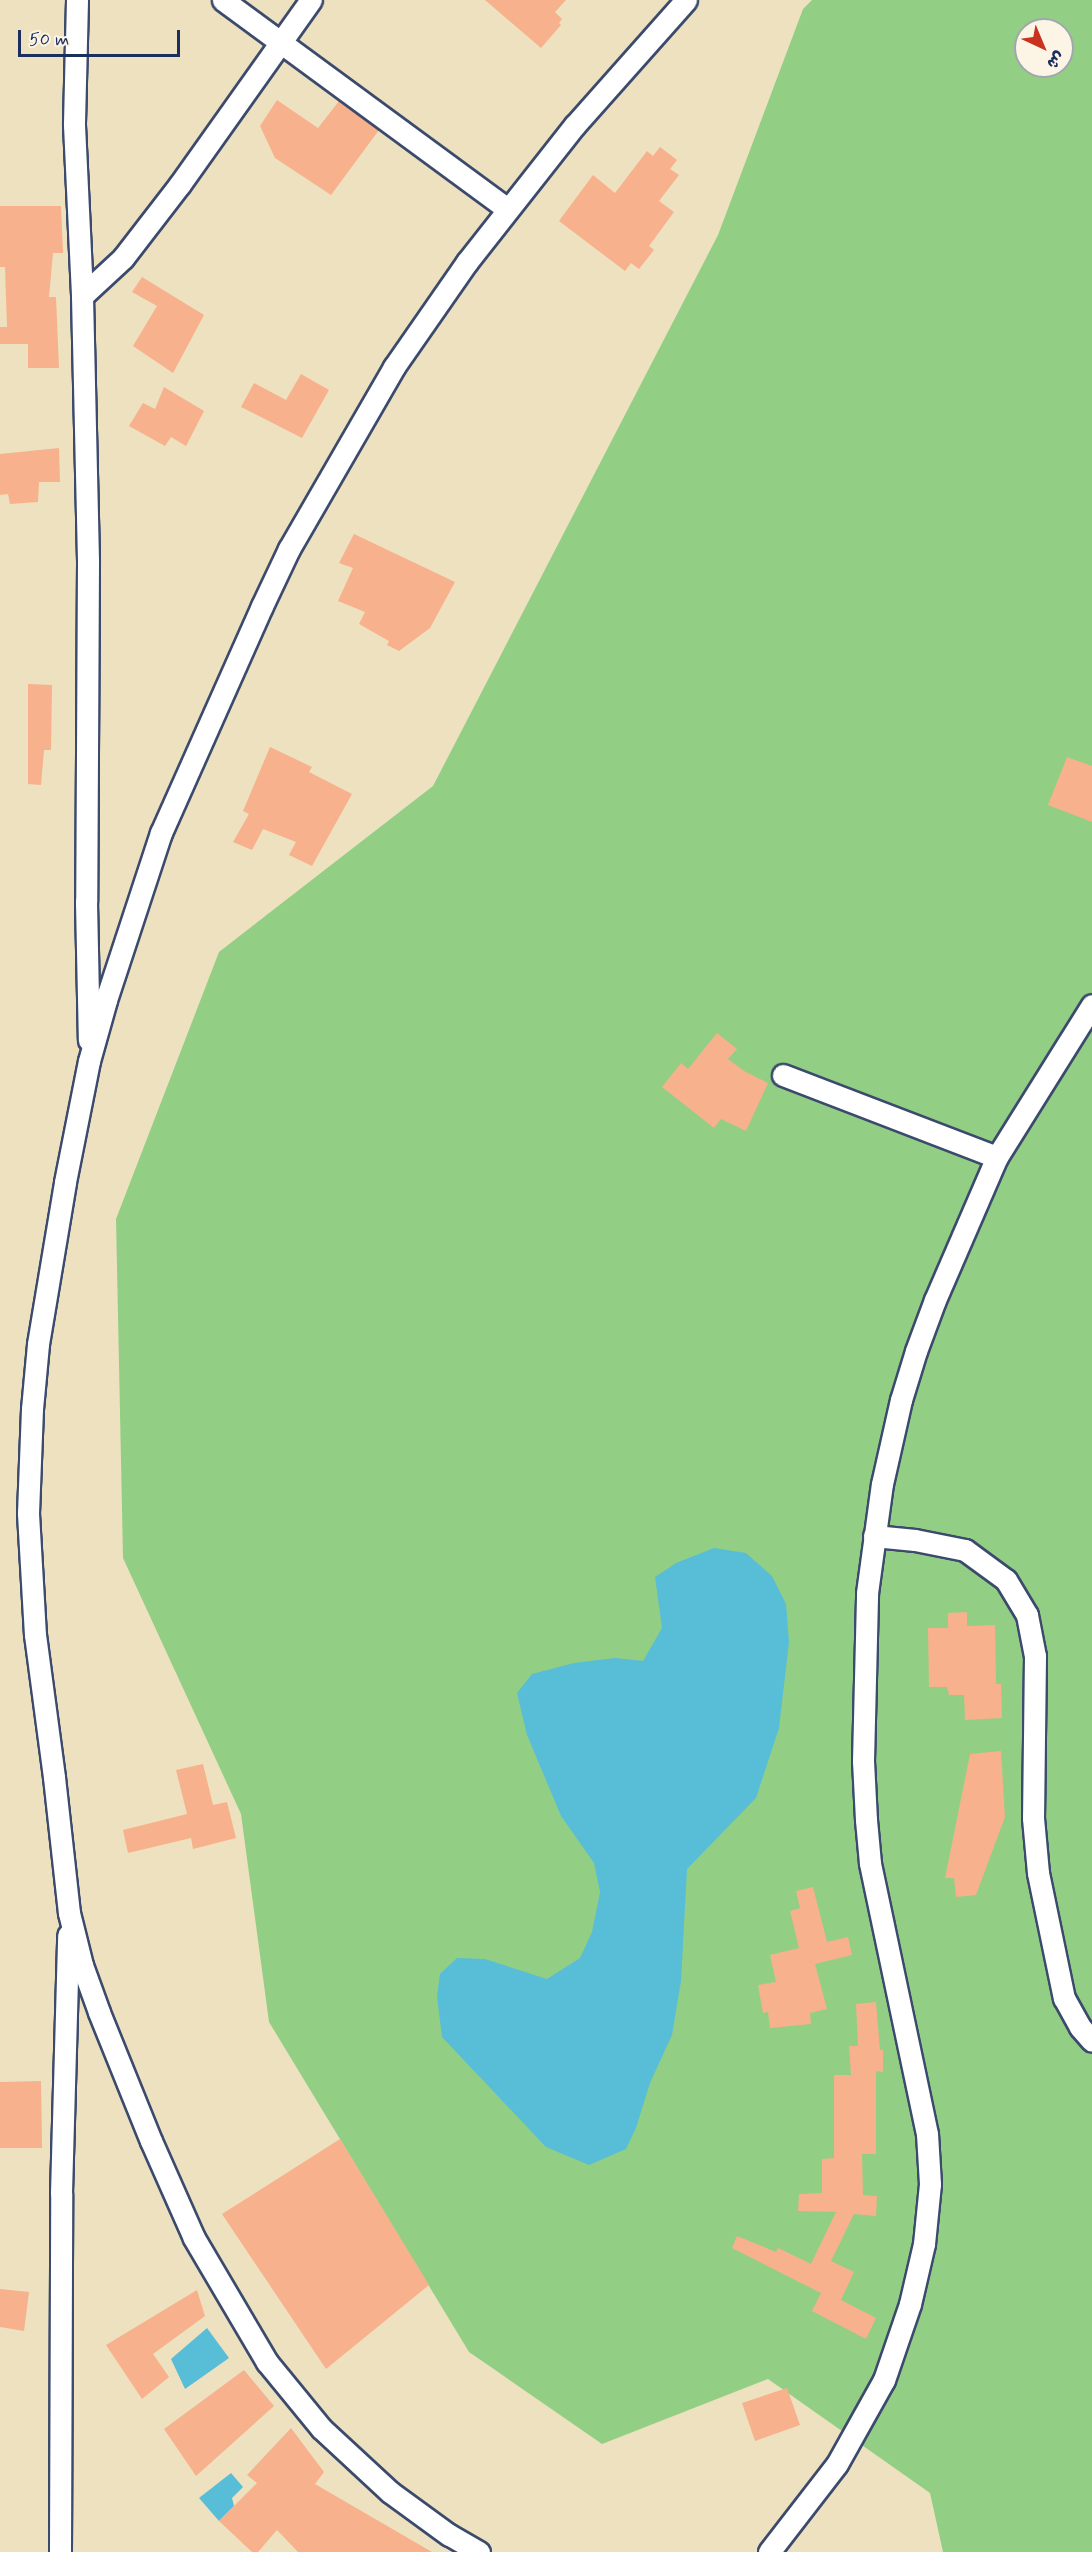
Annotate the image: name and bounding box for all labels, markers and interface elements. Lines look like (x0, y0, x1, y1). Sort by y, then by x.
scale bar (21, 18, 183, 56)
north arrow (1014, 18, 1074, 78)
text: 50 m (29, 28, 69, 52)
text: ش (1042, 46, 1069, 74)

